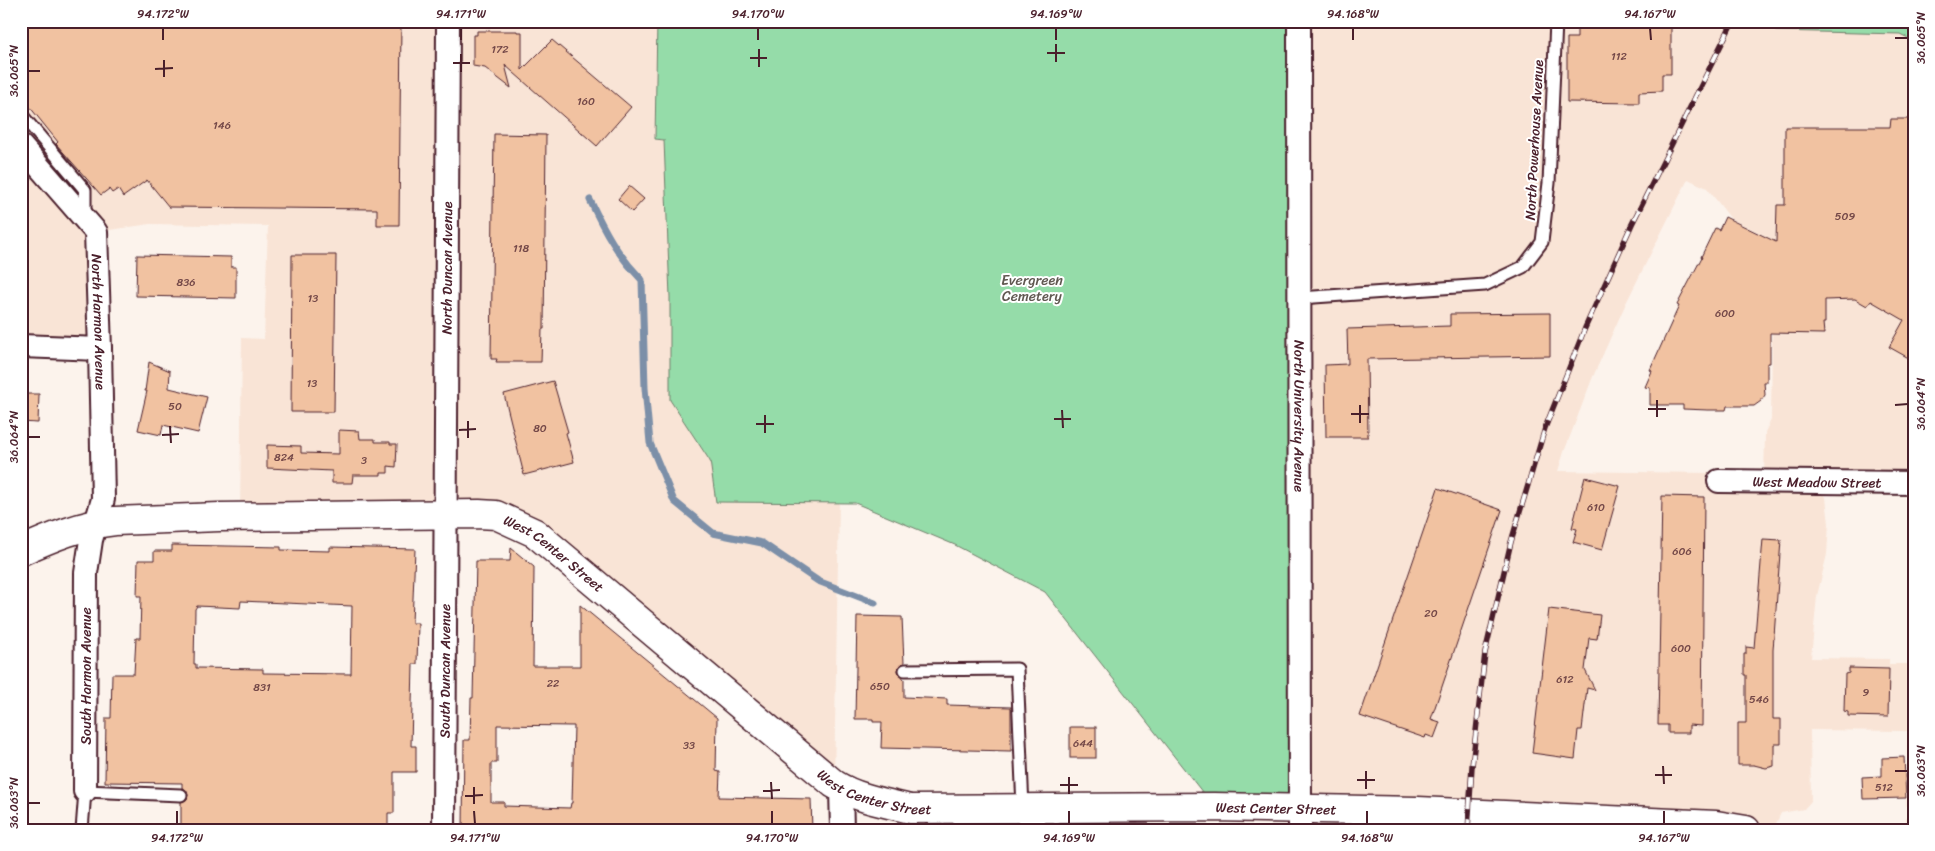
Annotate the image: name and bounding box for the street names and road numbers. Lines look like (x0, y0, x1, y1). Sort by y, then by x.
street label: North Powerhouse Avenue (1518, 59, 1551, 221)
street label: North Duncan Avenue (434, 201, 460, 335)
street label: North Harmon Avenue (84, 253, 113, 390)
street label: North University Avenue (1286, 340, 1312, 492)
street label: West Meadow Street (1752, 469, 1882, 496)
street label: West Center Street (499, 508, 610, 599)
street label: South Duncan Avenue (432, 604, 458, 738)
street label: South Harmon Avenue (74, 607, 99, 745)
street label: West Center Street (811, 763, 932, 822)
street label: West Center Street (1215, 795, 1337, 822)

